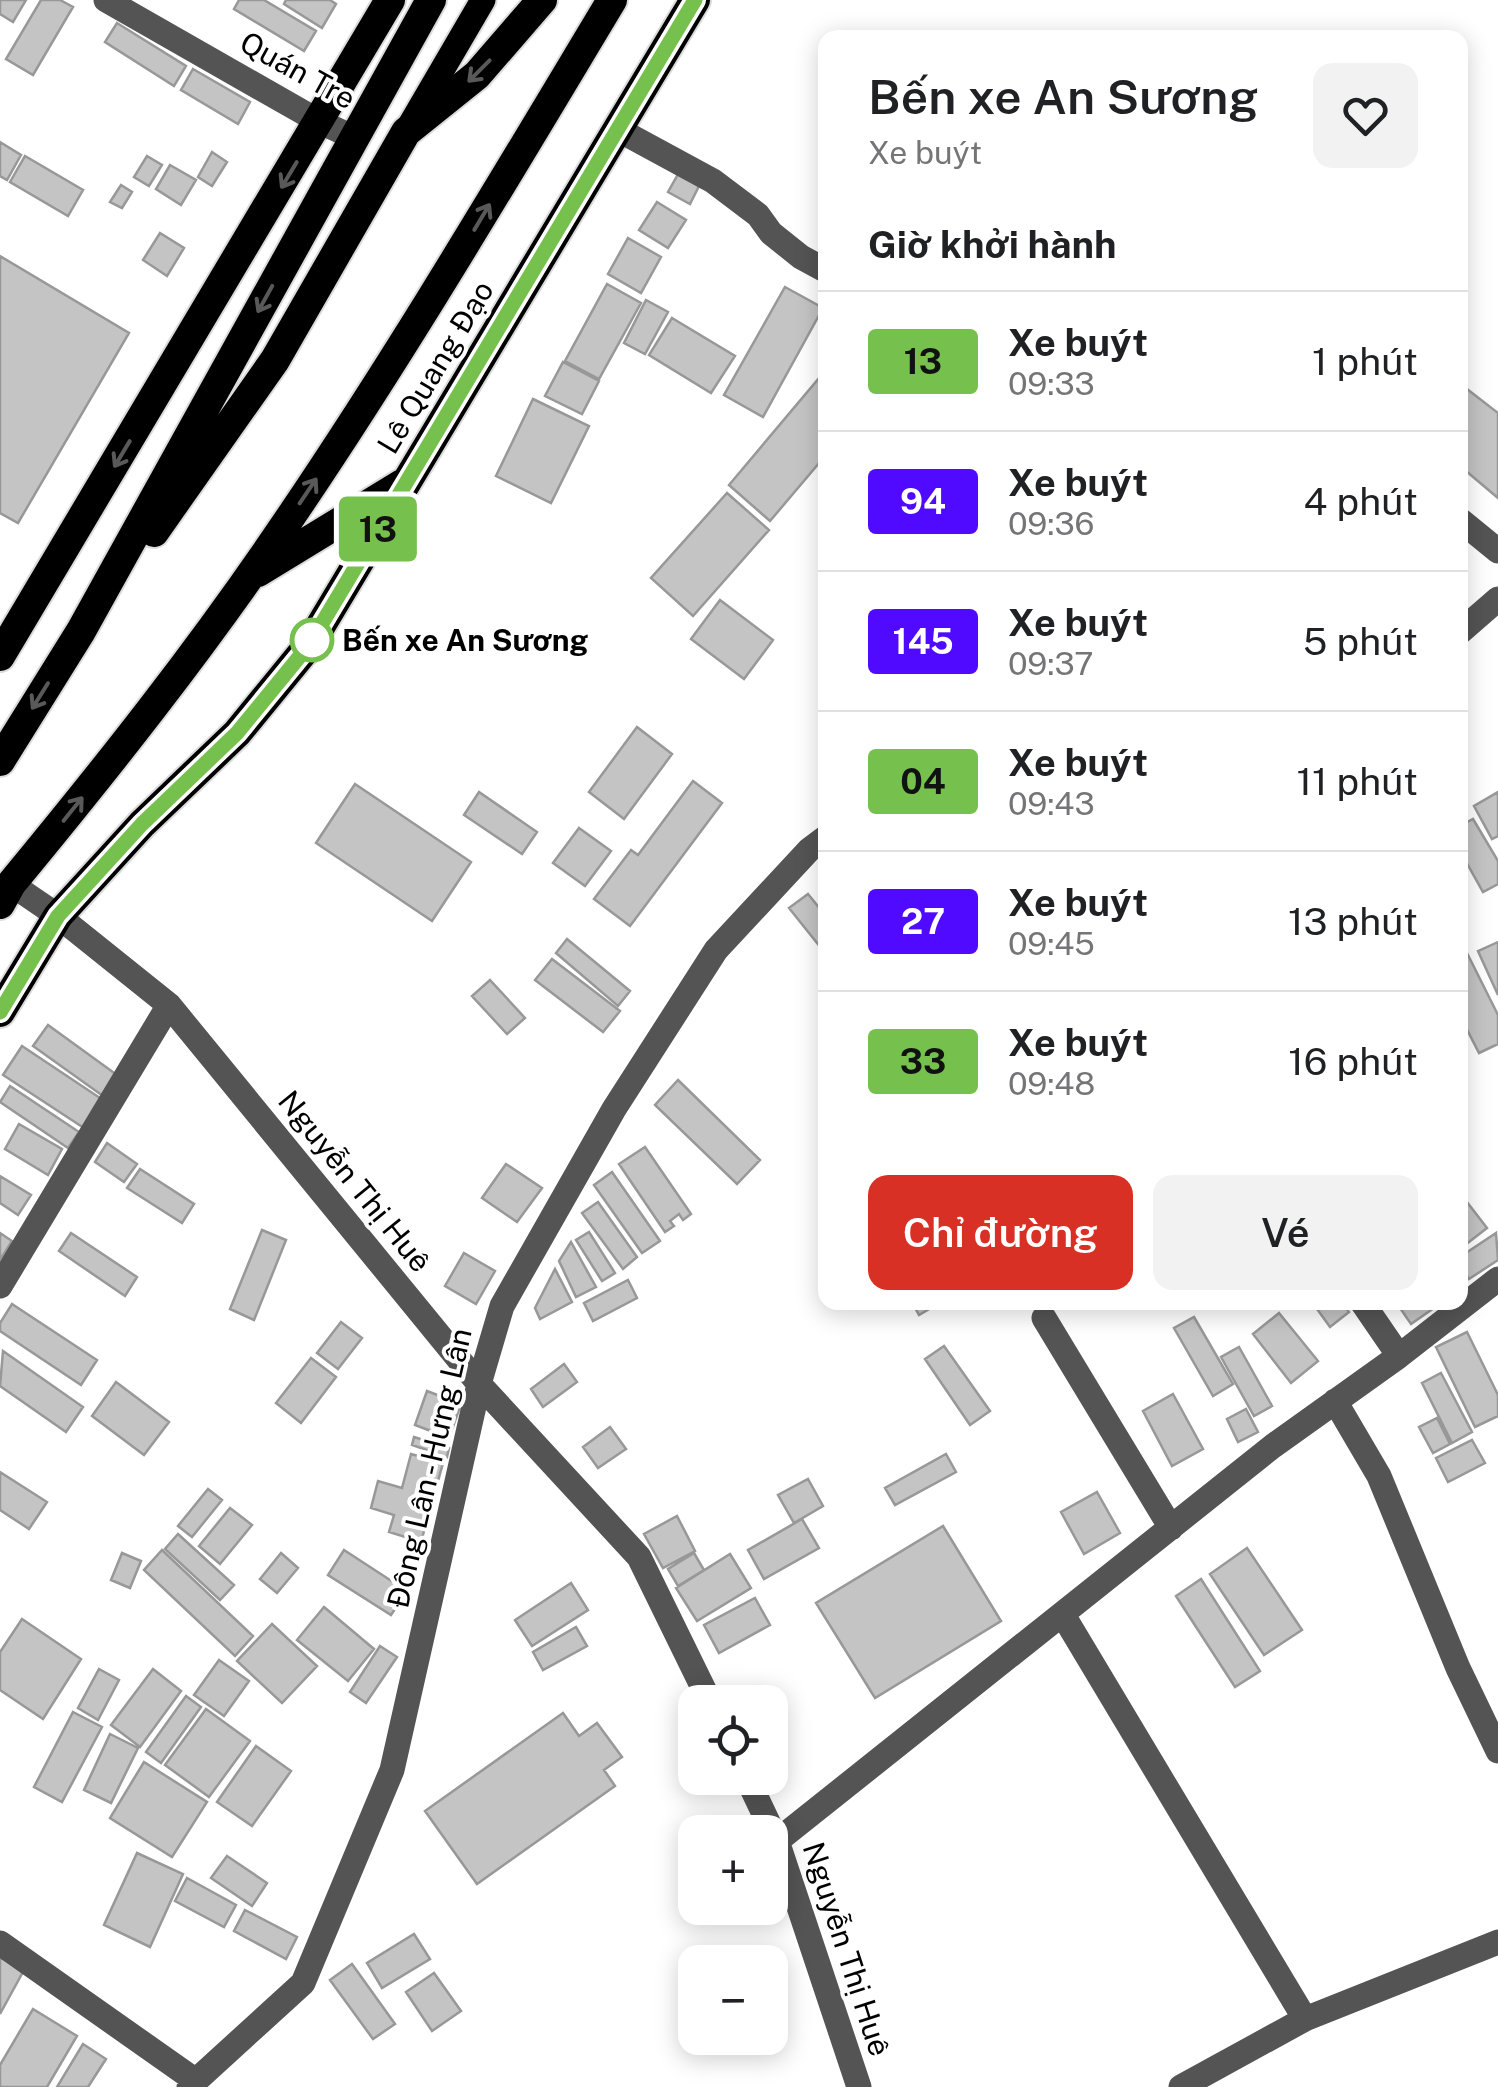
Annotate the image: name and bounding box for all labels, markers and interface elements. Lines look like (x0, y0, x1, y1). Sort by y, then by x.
street label: Quán Tre (234, 24, 362, 116)
one-way arrow (467, 59, 491, 83)
button: heart (1313, 63, 1418, 168)
text: Bến xe An Sương (868, 68, 1258, 125)
text: Xe buýt (868, 134, 982, 171)
one-way arrow (279, 160, 299, 189)
one-way arrow (471, 203, 492, 232)
text: Giờ khởi hành (868, 222, 1117, 267)
street label: Lê Quang Đạo (369, 274, 501, 460)
one-way arrow (254, 284, 274, 314)
text: Xe buýt (1008, 320, 1148, 365)
text: 1 phút (1312, 339, 1418, 384)
text: 13 (904, 341, 942, 382)
text: 09:33 (1008, 365, 1095, 402)
one-way arrow (112, 439, 132, 468)
text: Xe buýt (1008, 460, 1148, 505)
one-way arrow (297, 478, 318, 506)
text: 4 phút (1304, 479, 1418, 524)
text: 94 (900, 481, 946, 522)
line badge: 13 (333, 496, 423, 562)
text: 09:36 (1008, 505, 1094, 542)
text: 13 (359, 509, 397, 550)
text: Xe buýt (1008, 600, 1148, 645)
marker: Bến xe An Sương (291, 619, 333, 661)
text: 5 phút (1303, 619, 1418, 664)
text: 145 (892, 621, 954, 662)
place label: Bến xe An Sương (342, 622, 589, 658)
text: 09:37 (1008, 645, 1093, 682)
one-way arrow (30, 681, 51, 710)
text: Xe buýt (1008, 740, 1148, 785)
text: 11 phút (1296, 759, 1418, 804)
text: 04 (900, 761, 946, 802)
text: 09:43 (1008, 785, 1095, 822)
one-way arrow (62, 796, 84, 822)
text: Xe buýt (1008, 880, 1148, 925)
text: 13 phút (1288, 899, 1418, 944)
text: 27 (901, 901, 945, 942)
text: 09:45 (1008, 925, 1095, 962)
text: Xe buýt (1008, 1020, 1148, 1065)
text: 16 phút (1288, 1039, 1418, 1084)
text: 33 (900, 1041, 946, 1082)
text: 09:48 (1008, 1065, 1095, 1102)
street label: Nguyễn Thị Huê (271, 1083, 439, 1279)
button: Chỉ đường (868, 1175, 1133, 1290)
button: Vé (1153, 1175, 1418, 1290)
street label: Đông Lân - Hưng Lân (379, 1325, 479, 1611)
map controls (678, 1685, 788, 2055)
button: locate (678, 1685, 788, 1795)
button: + (678, 1815, 788, 1925)
street label: Nguyễn Thị Huê (795, 1838, 899, 2060)
button: − (678, 1945, 788, 2055)

